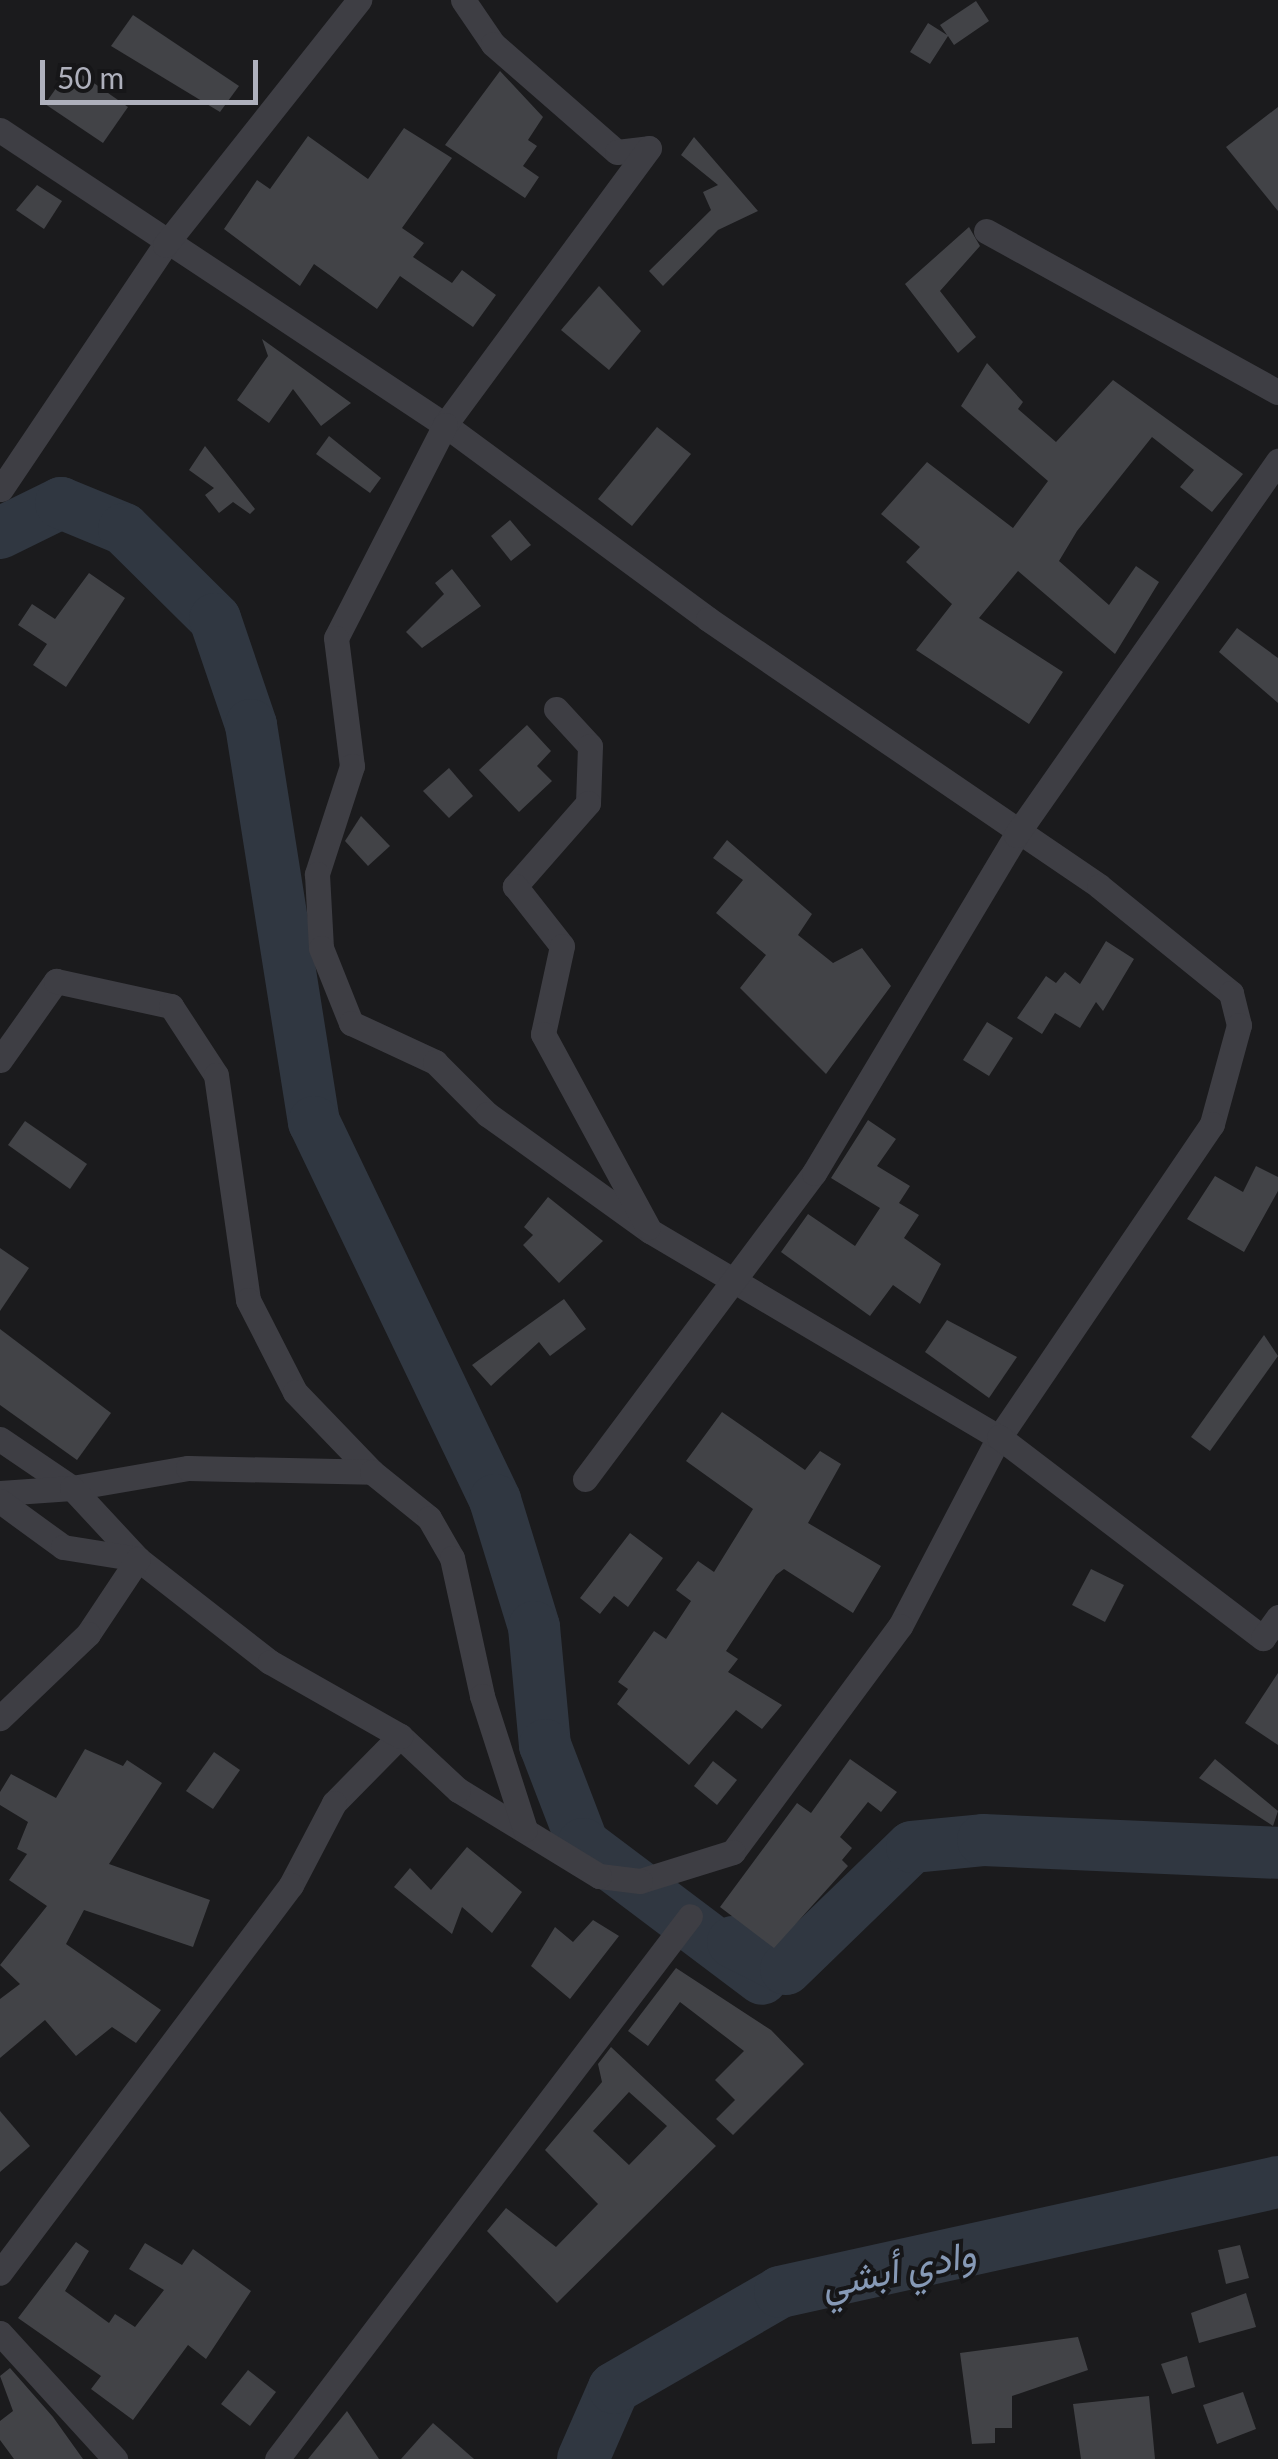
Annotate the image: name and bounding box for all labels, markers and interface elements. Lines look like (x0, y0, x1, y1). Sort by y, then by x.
scale bar (45, 40, 262, 102)
text: 50 m (57, 59, 124, 95)
water label: وادي أبشي (817, 2229, 979, 2307)

